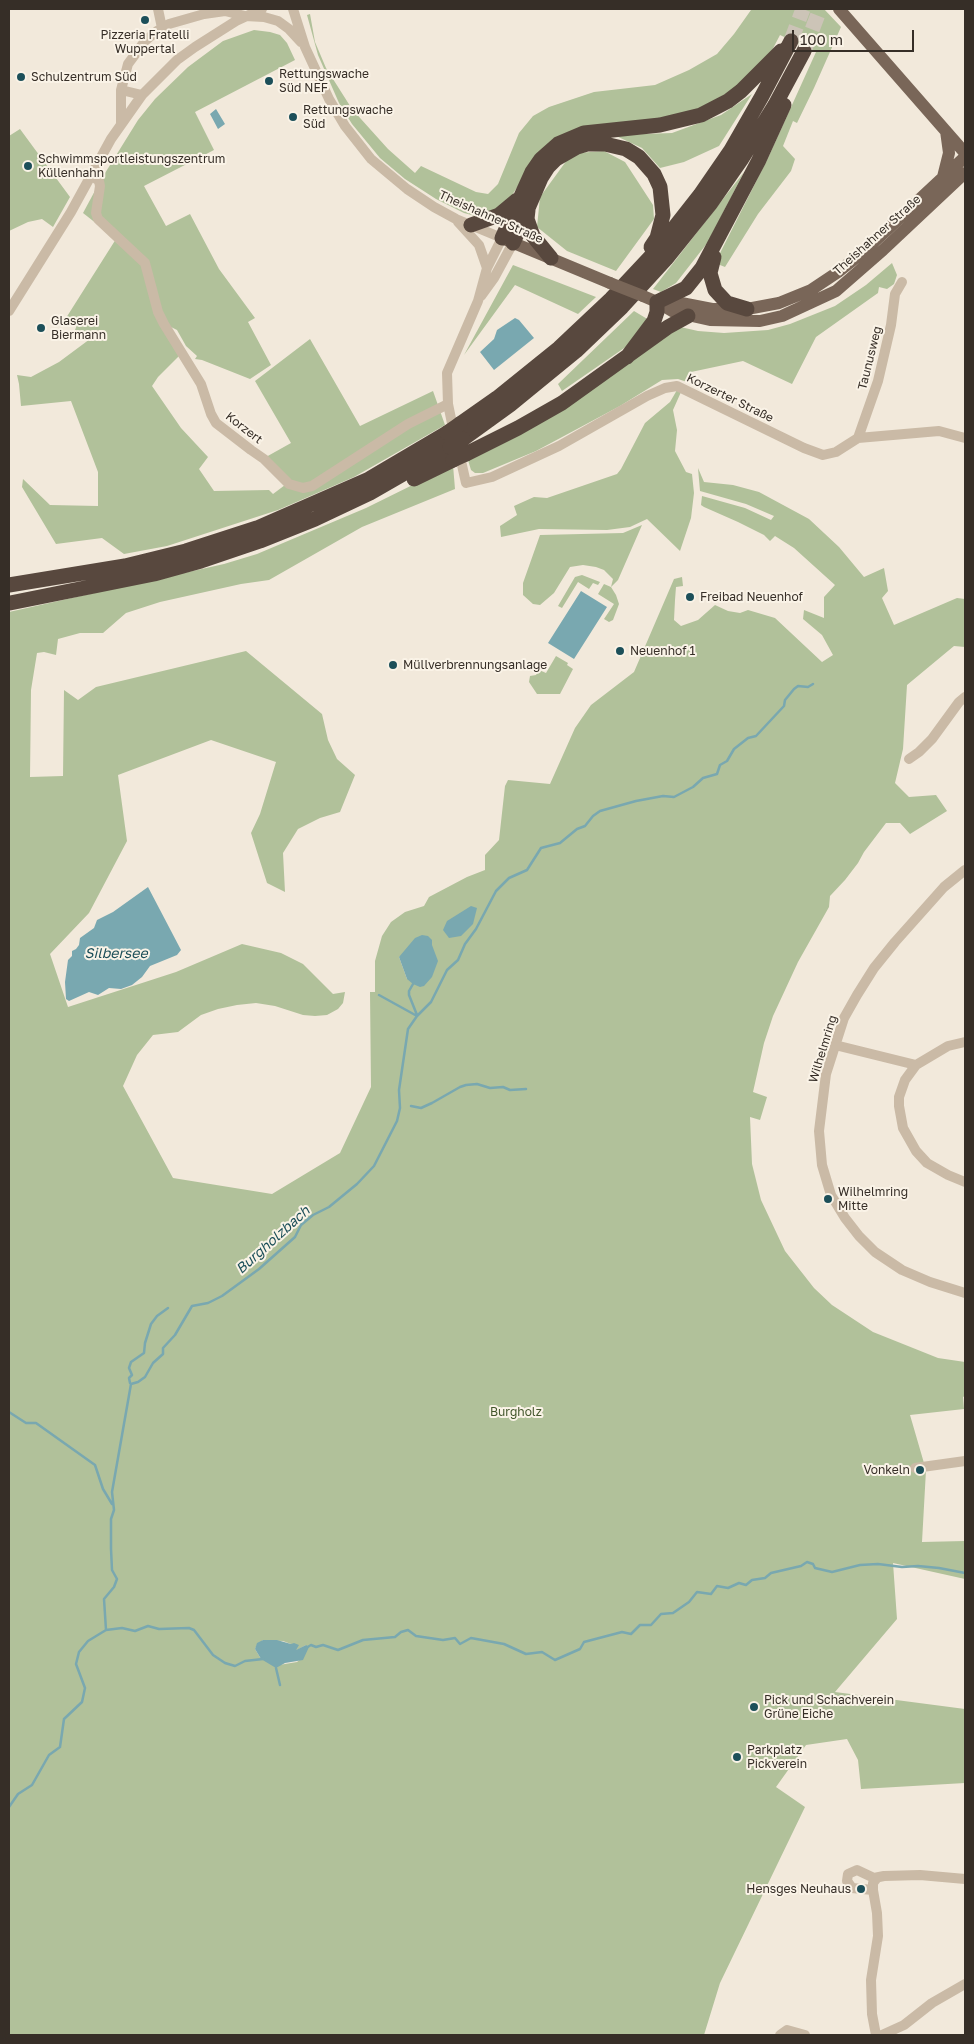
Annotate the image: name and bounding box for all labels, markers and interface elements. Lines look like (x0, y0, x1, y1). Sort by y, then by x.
marker: Pizzeria Fratelli Wuppertal (139, 14, 151, 26)
scale bar (794, 20, 916, 52)
place label: Pizzeria Fratelli Wuppertal (100, 28, 190, 56)
text: 100 m (800, 30, 843, 48)
place label: Rettungswache Süd NEF (279, 67, 369, 95)
place label: Schulzentrum Süd (31, 70, 137, 84)
marker: Schulzentrum Süd (15, 71, 27, 83)
marker: Rettungswache Süd NEF (263, 75, 275, 87)
place label: Rettungswache Süd (303, 103, 393, 131)
marker: Rettungswache Süd (287, 111, 299, 123)
place label: Schwimmsportleistungszentrum Küllenhahn (38, 152, 225, 180)
marker: Schwimmsportleistungszentrum Küllenhahn (22, 160, 34, 172)
street label: Theishahner Straße (437, 188, 545, 246)
street label: Theishahner Straße (830, 192, 924, 278)
place label: Glaserei Biermann (51, 314, 106, 342)
marker: Glaserei Biermann (35, 322, 47, 334)
street label: Taunusweg (855, 325, 885, 391)
street label: Korzerter Straße (684, 371, 776, 425)
street label: Korzert (223, 409, 265, 447)
place label: Freibad Neuenhof (700, 590, 803, 604)
marker: Freibad Neuenhof (684, 591, 696, 603)
place label: Neuenhof 1 (630, 644, 695, 658)
marker: Neuenhof 1 (614, 645, 626, 657)
place label: Müllverbrennungsanlage (403, 658, 547, 672)
marker: Müllverbrennungsanlage (387, 659, 399, 671)
water label: Silbersee (84, 946, 148, 962)
street label: Wilhelmring (806, 1013, 840, 1085)
place label: Wilhelmring Mitte (838, 1185, 908, 1213)
marker: Wilhelmring Mitte (822, 1193, 834, 1205)
water label: Burgholzbach (233, 1203, 313, 1277)
park label: Burgholz (490, 1405, 542, 1419)
place label: Vonkeln (863, 1463, 910, 1477)
marker: Vonkeln (914, 1464, 926, 1476)
place label: Pick und Schachverein Grüne Eiche (764, 1693, 894, 1721)
marker: Pick und Schachverein Grüne Eiche (748, 1701, 760, 1713)
place label: Parkplatz Pickverein (747, 1743, 807, 1771)
marker: Parkplatz Pickverein (731, 1751, 743, 1763)
place label: Hensges Neuhaus (746, 1882, 851, 1896)
marker: Hensges Neuhaus (855, 1883, 867, 1895)

